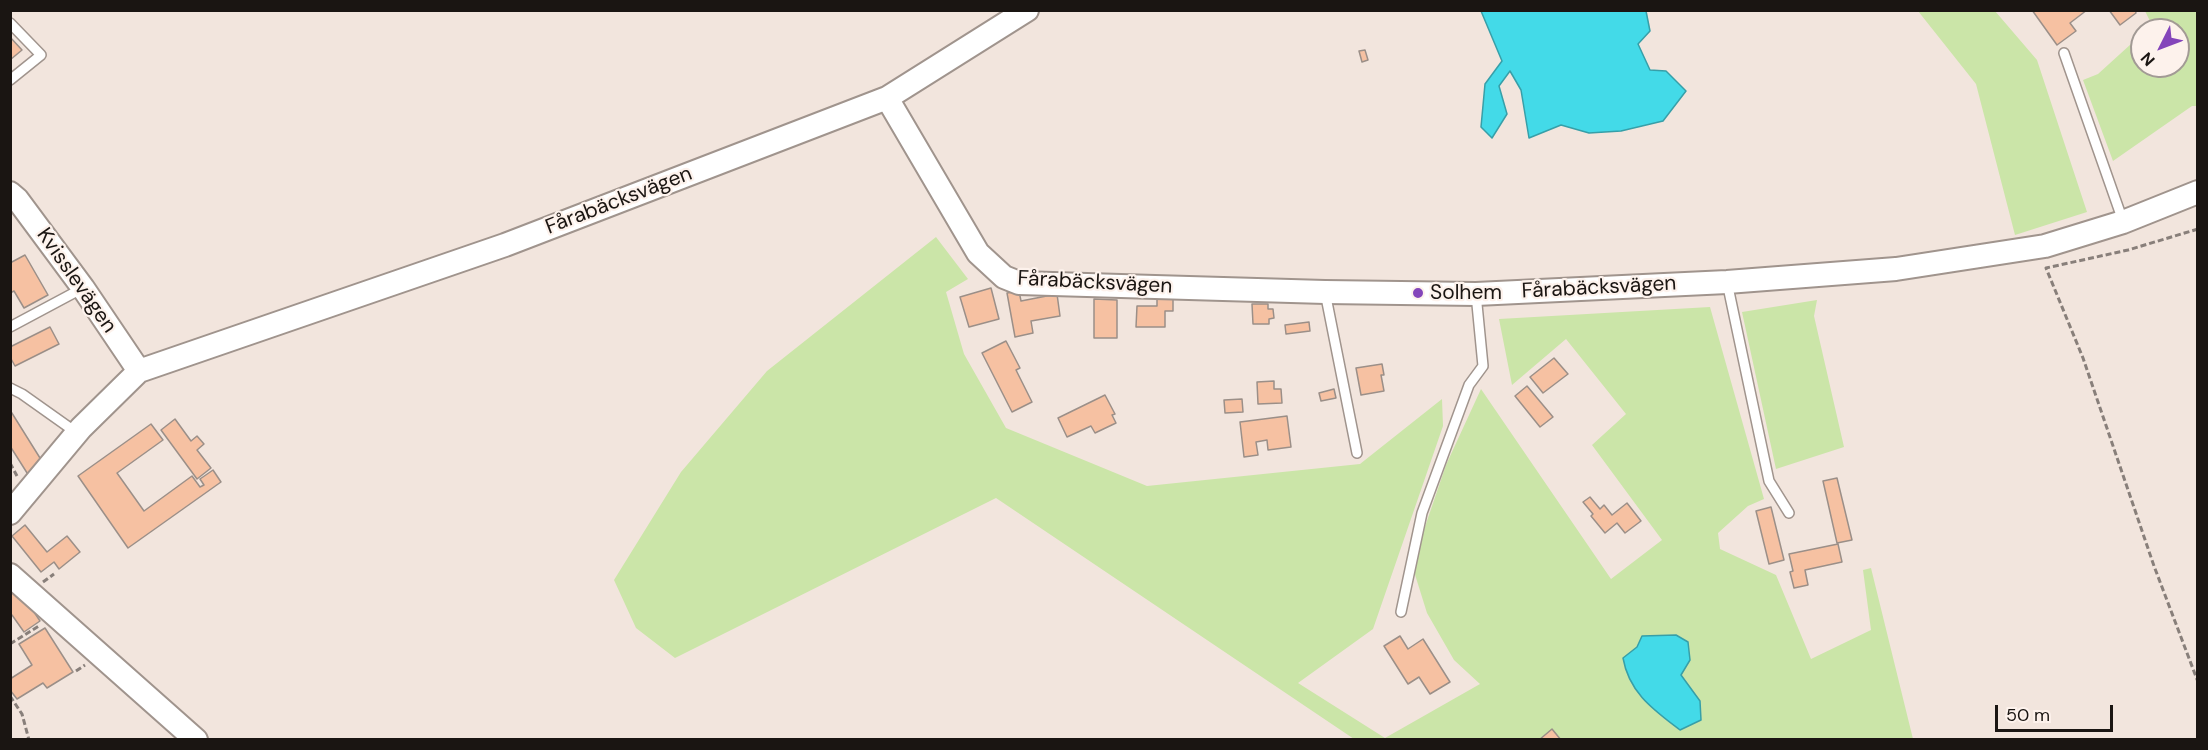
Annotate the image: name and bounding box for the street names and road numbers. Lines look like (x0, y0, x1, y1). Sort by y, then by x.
street label: Fårabäcksvägen (542, 161, 696, 241)
street label: Kvisslevägen (31, 224, 121, 338)
street label: Fårabäcksvägen (1017, 266, 1173, 300)
street label: Fårabäcksvägen (1521, 271, 1677, 305)

